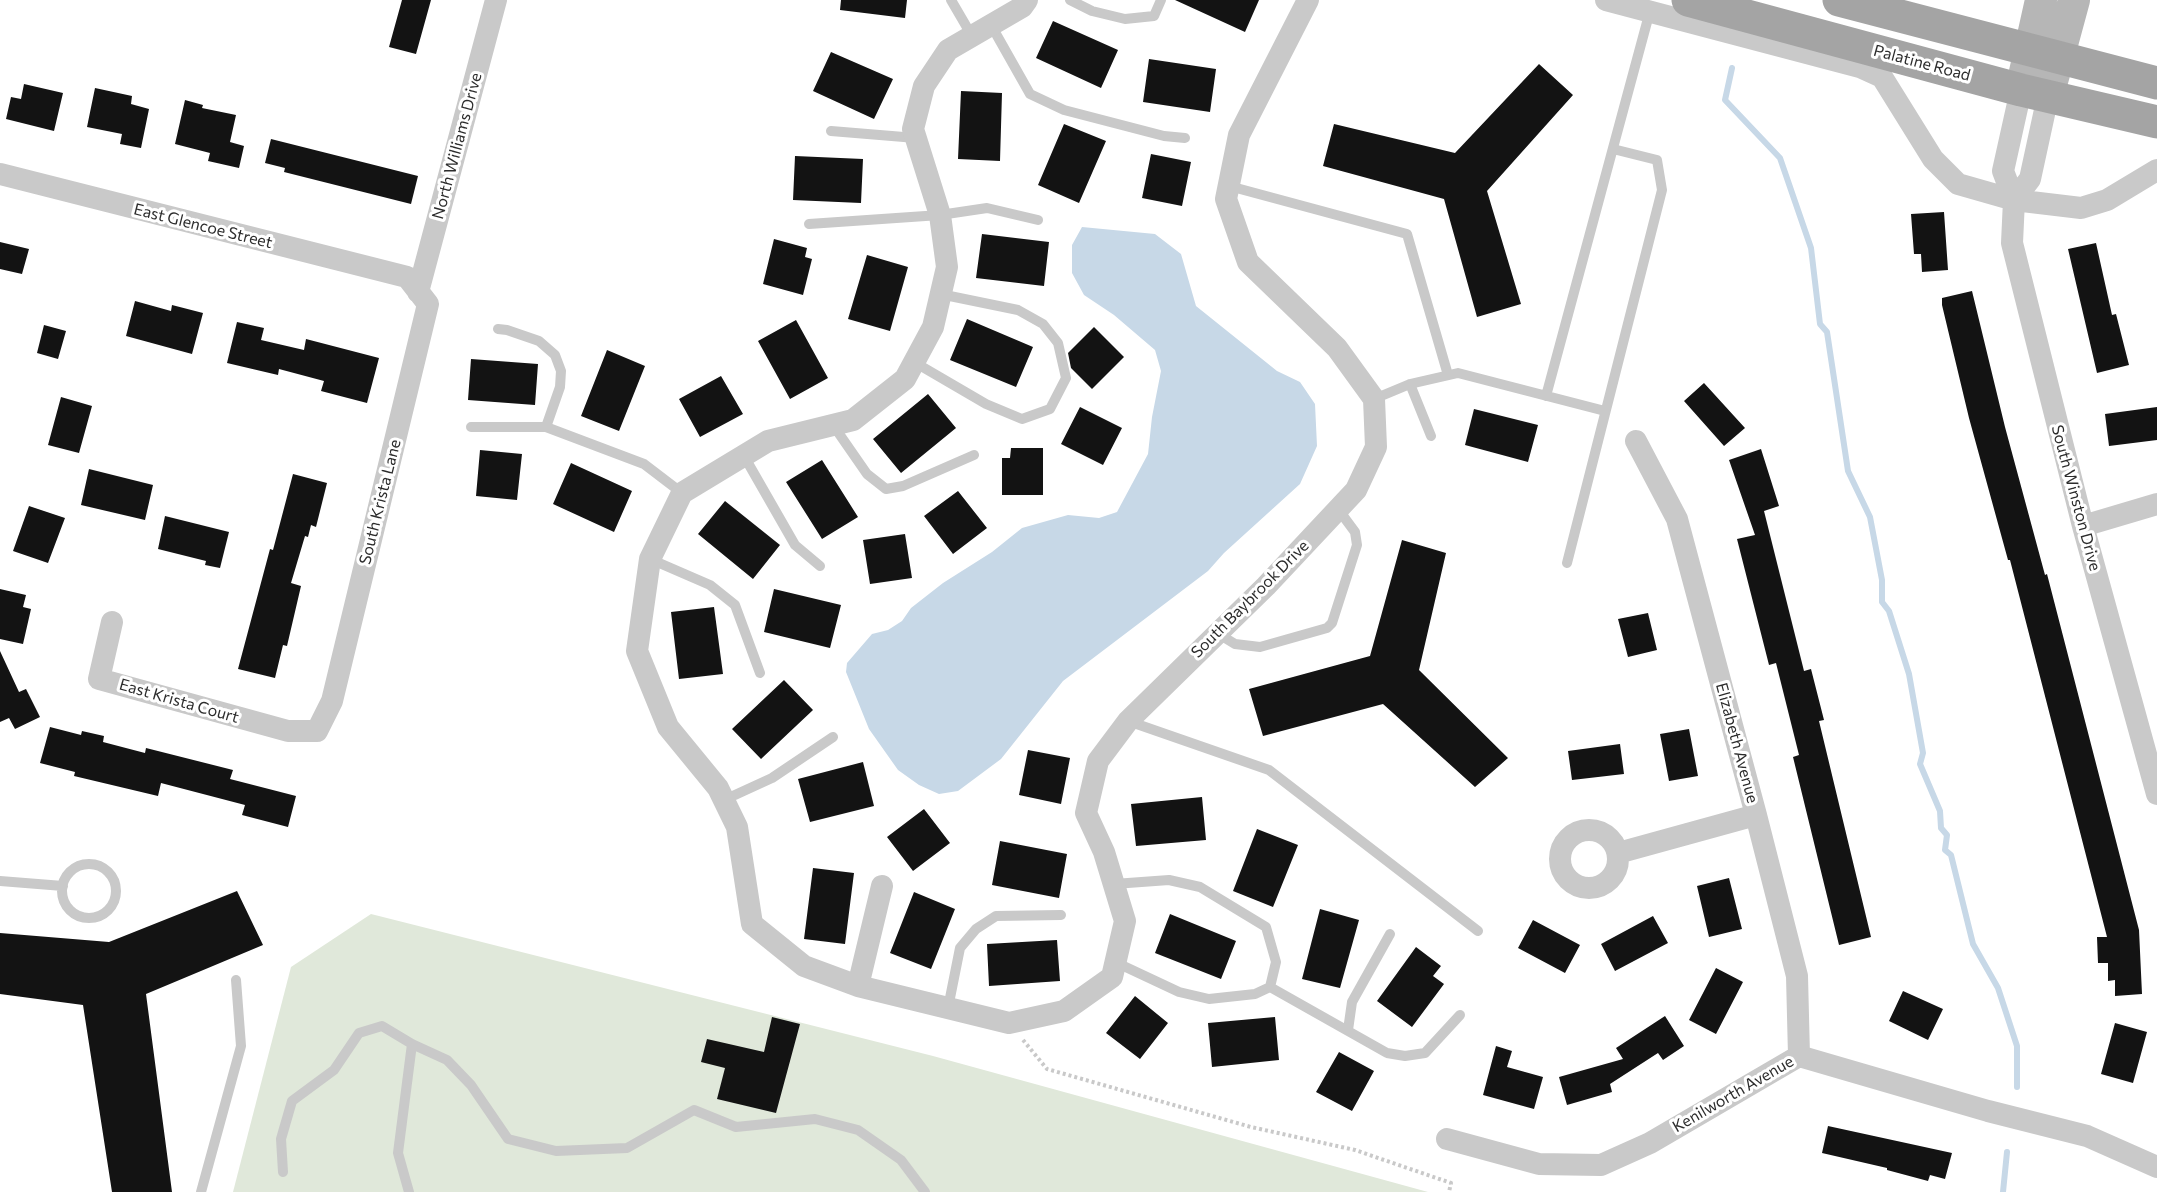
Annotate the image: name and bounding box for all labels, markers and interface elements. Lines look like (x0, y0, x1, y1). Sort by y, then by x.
street label: Palatine Road (1871, 41, 1973, 85)
street label: North Williams Drive (428, 71, 486, 221)
street label: East Glencoe Street (132, 199, 274, 253)
street label: South Winston Drive (2047, 423, 2105, 573)
street label: South Krista Lane (355, 437, 405, 567)
street label: South Baybrook Drive (1187, 536, 1313, 662)
street label: East Krista Court (117, 675, 241, 727)
street label: Elizabeth Avenue (1712, 681, 1762, 805)
street label: Kenilworth Avenue (1669, 1052, 1797, 1136)

